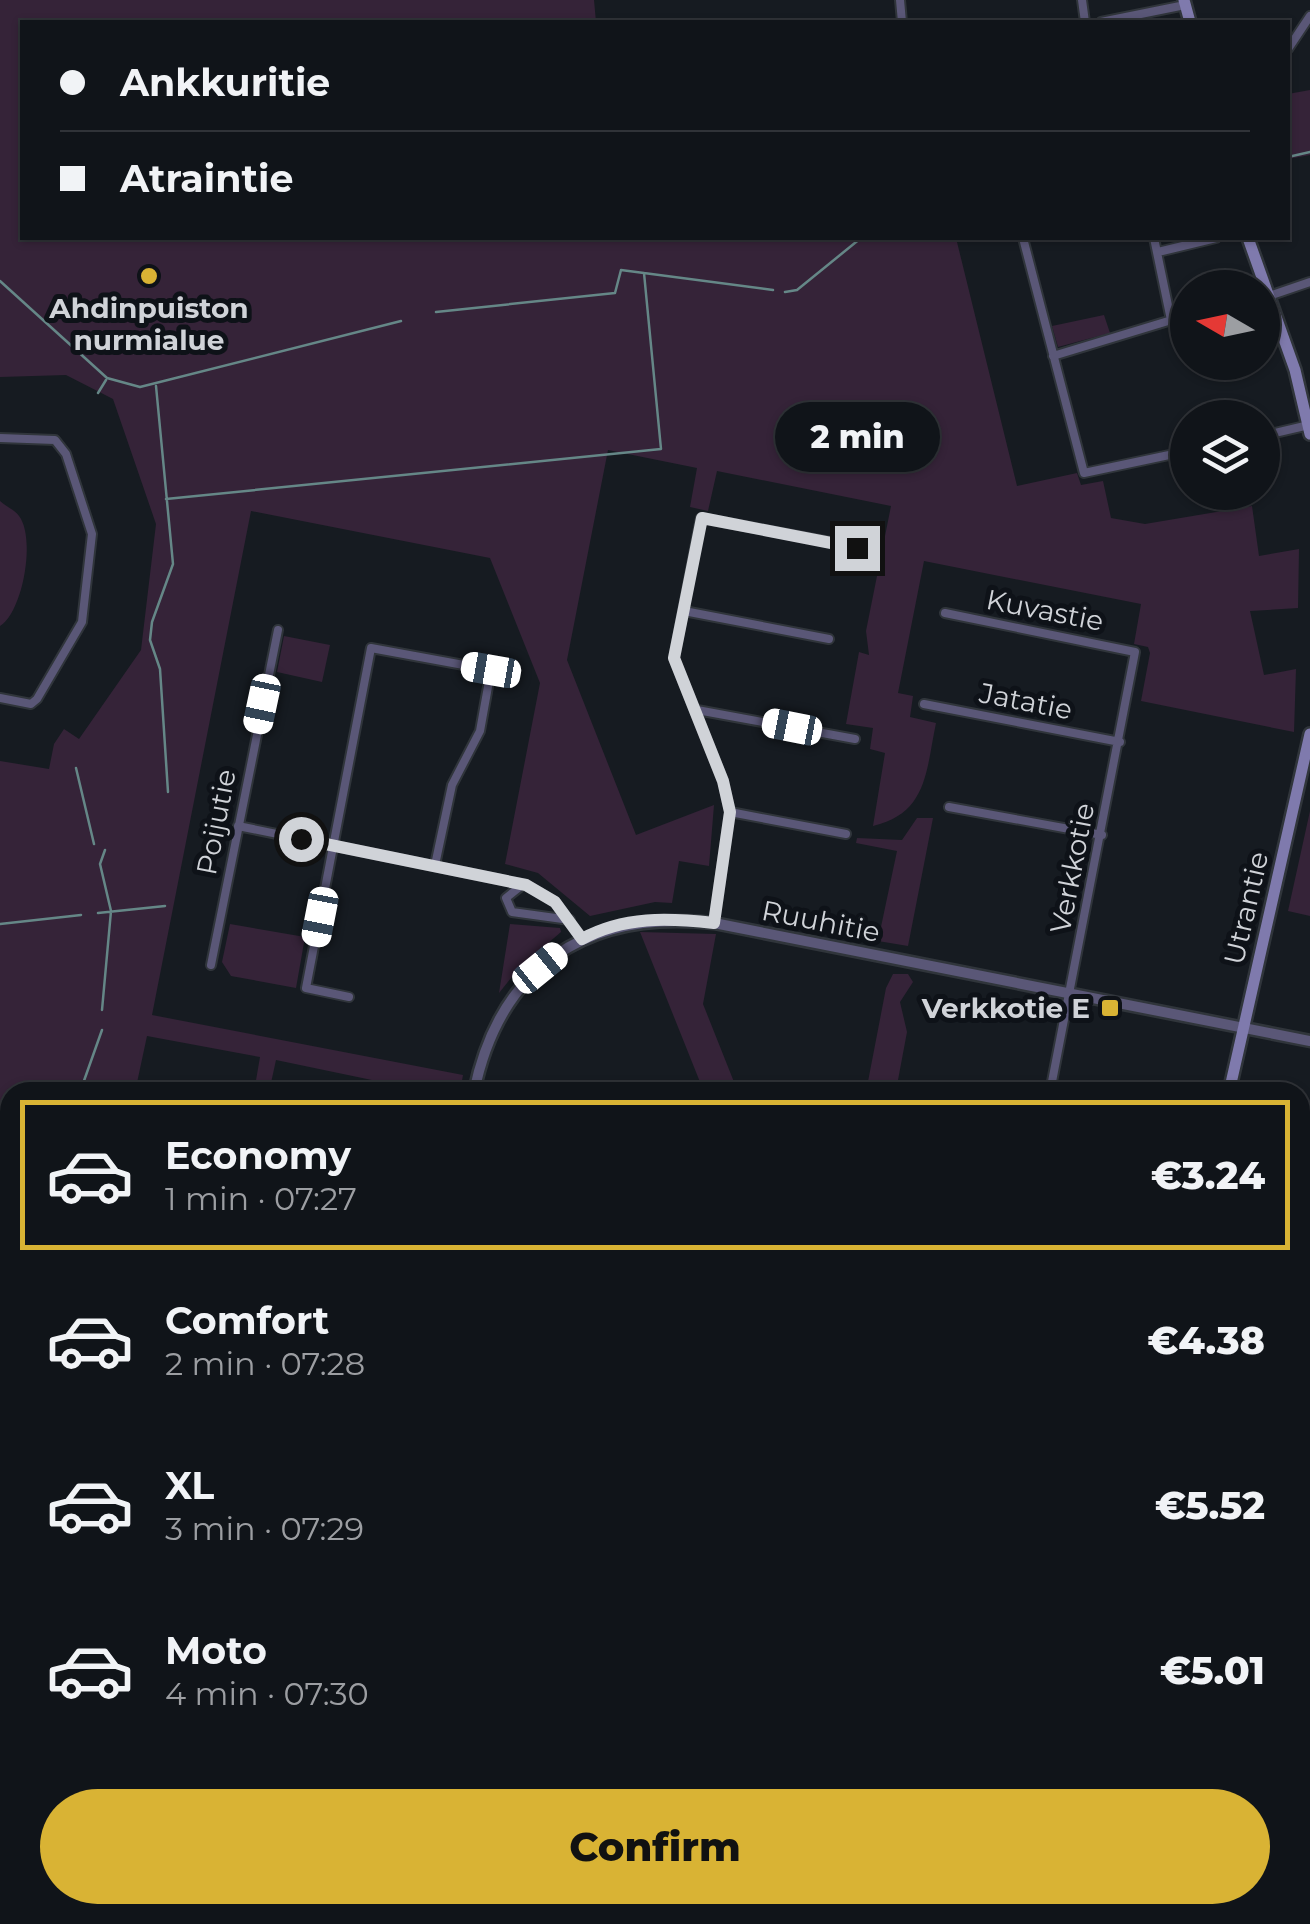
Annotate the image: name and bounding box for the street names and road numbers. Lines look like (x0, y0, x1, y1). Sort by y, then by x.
street label: Kuvastie (983, 582, 1107, 638)
street label: Jatatie (976, 675, 1075, 727)
street label: Poijutie (189, 766, 243, 878)
street label: Verkkotie (1043, 800, 1101, 936)
street label: Utrantie (1217, 848, 1275, 968)
street label: Ruuhitie (759, 893, 883, 949)

